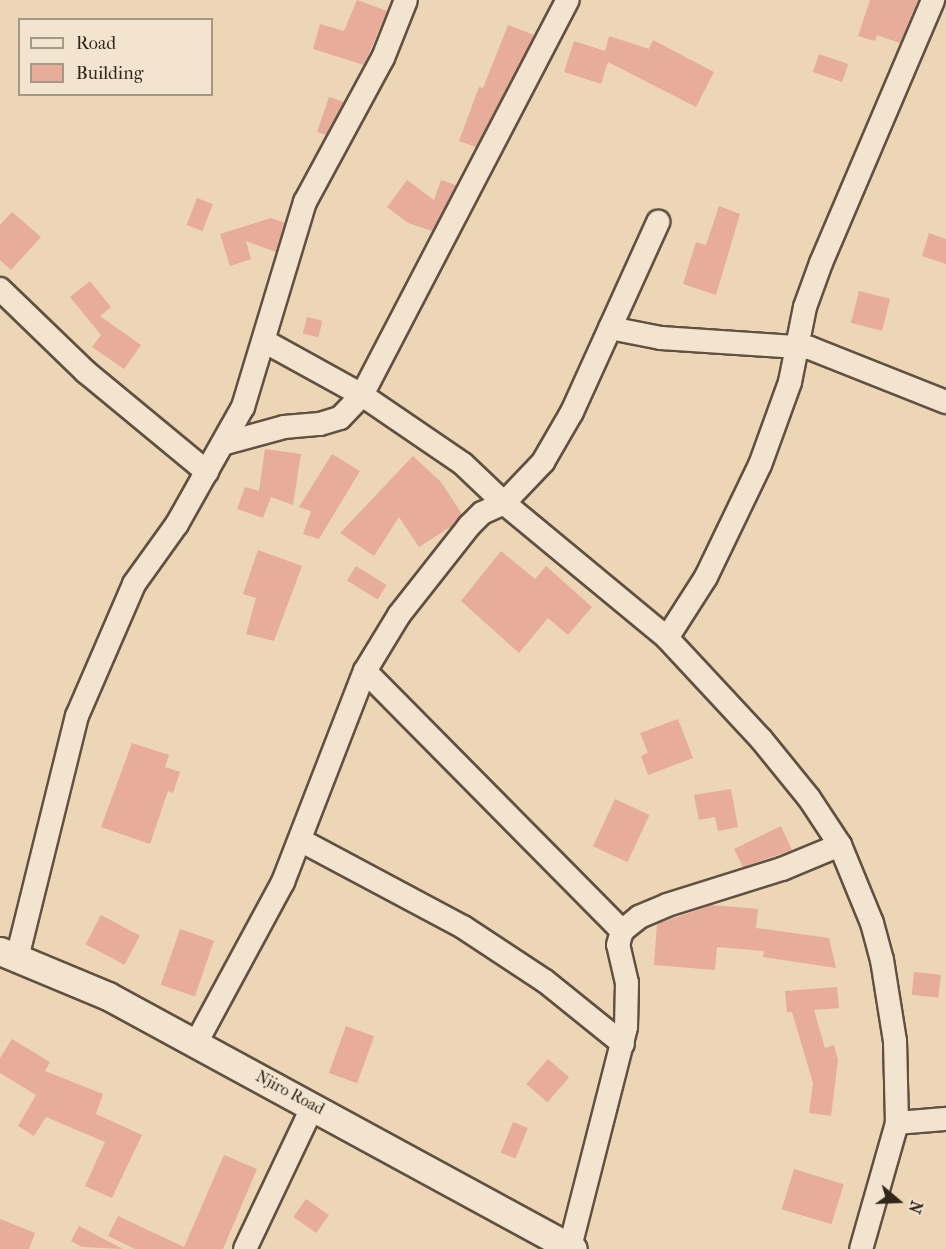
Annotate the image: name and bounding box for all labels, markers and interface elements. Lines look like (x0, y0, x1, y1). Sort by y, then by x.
legend (18, 18, 213, 96)
text: Road (76, 33, 116, 54)
text: Building (76, 63, 143, 84)
street label: Njiro Road (252, 1067, 328, 1119)
north arrow (868, 1171, 928, 1231)
text: N (905, 1198, 926, 1216)

